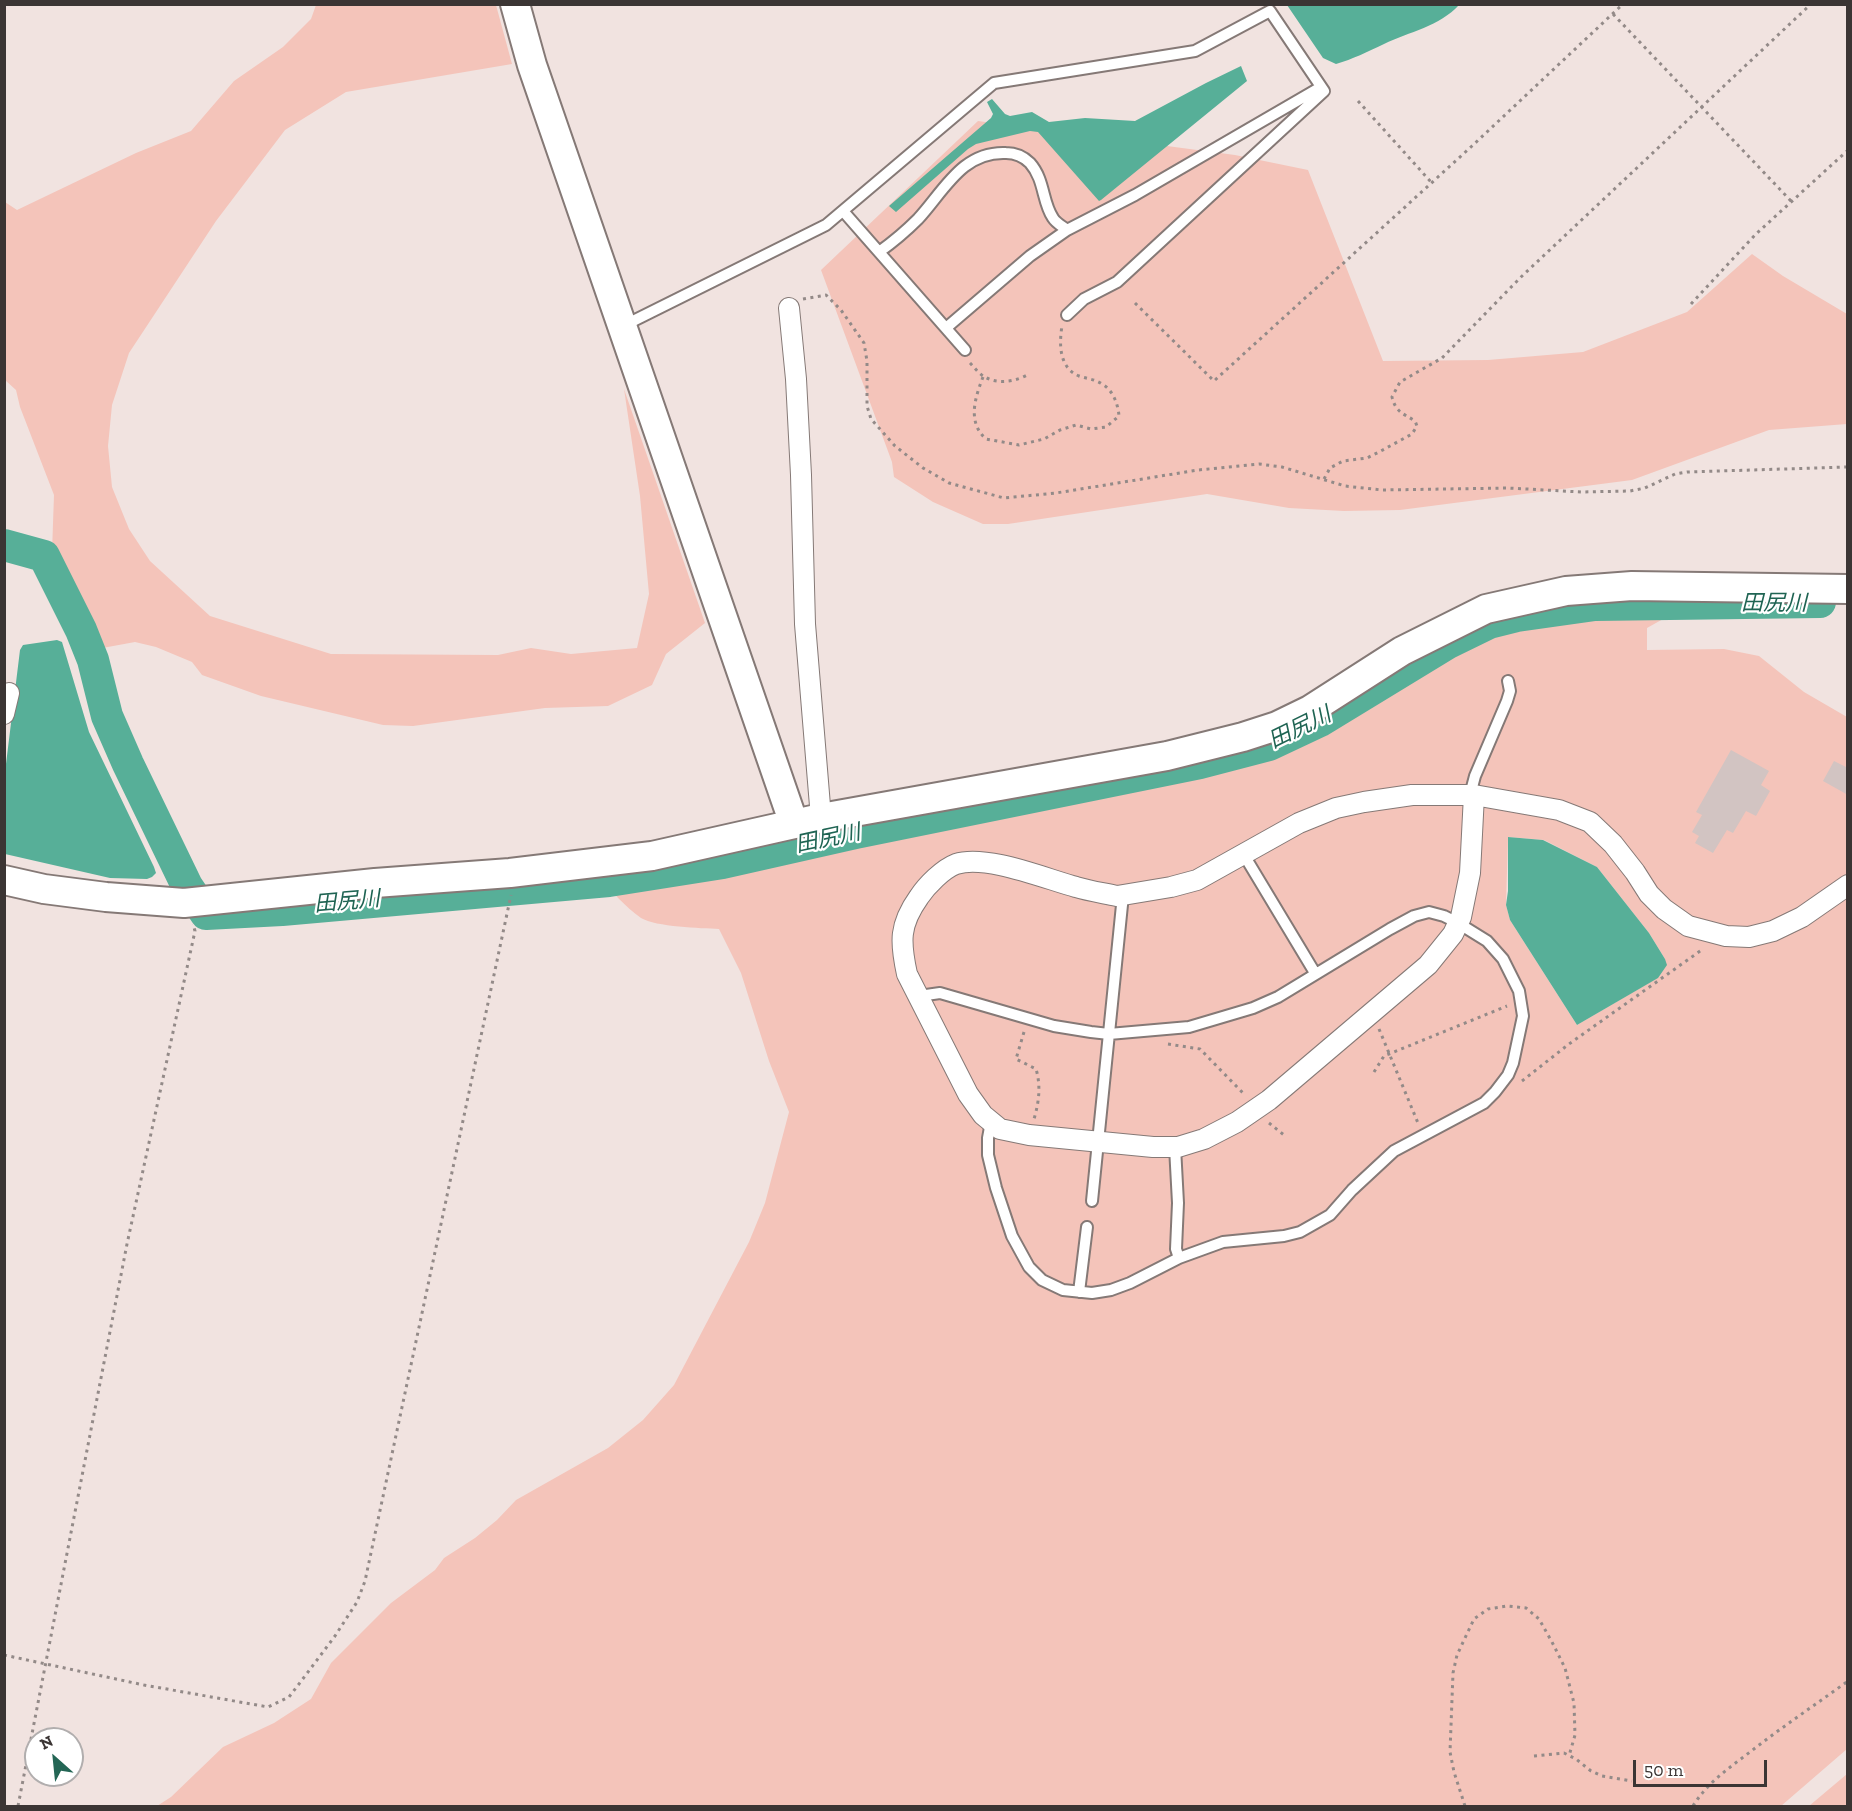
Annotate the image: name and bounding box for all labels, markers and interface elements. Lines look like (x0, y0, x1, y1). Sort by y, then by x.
water label: 田尻川 (1741, 591, 1807, 617)
water label: 田尻川 (1265, 702, 1335, 754)
water label: 田尻川 (793, 819, 863, 859)
water label: 田尻川 (313, 886, 381, 918)
north arrow (24, 1727, 84, 1787)
text: N (37, 1731, 56, 1754)
scale bar (1636, 1748, 1770, 1786)
text: 50 m (1644, 1759, 1683, 1781)

